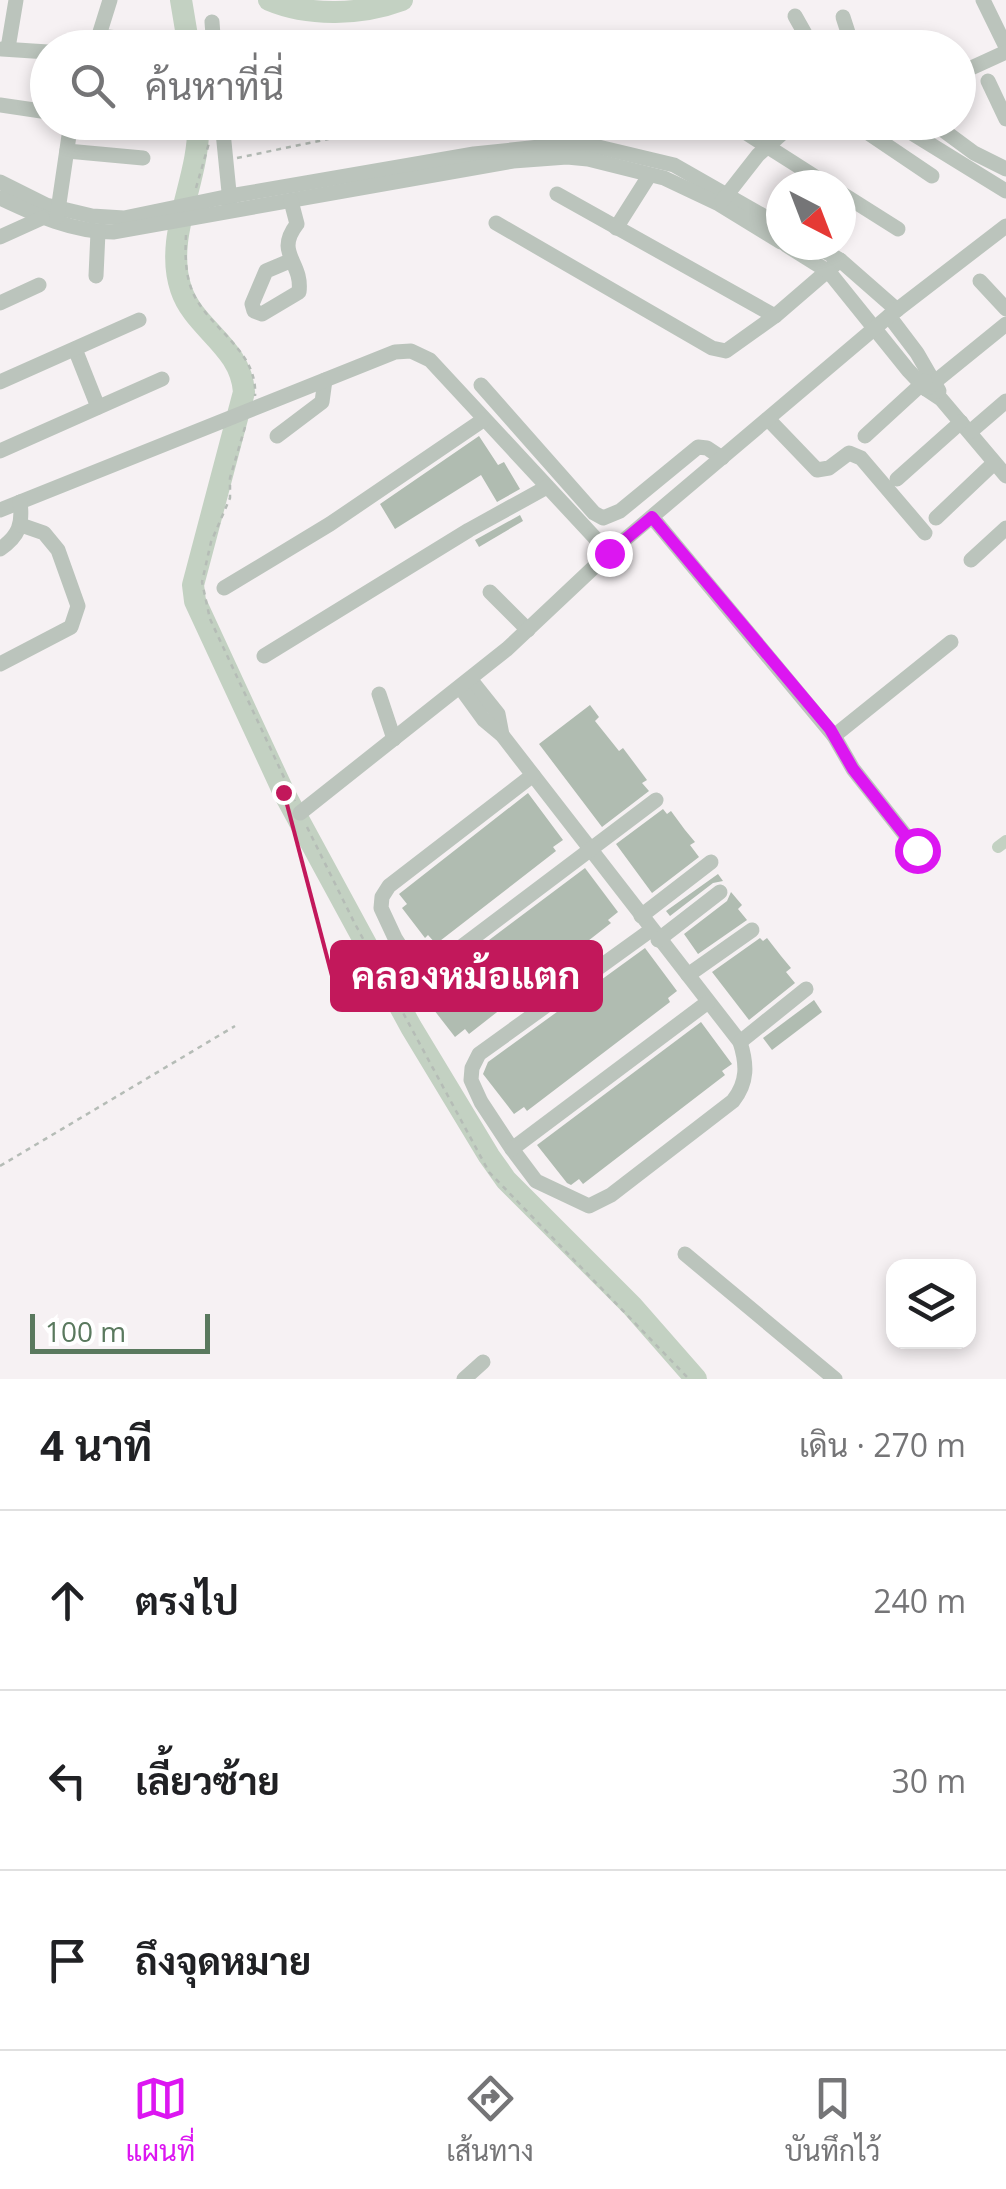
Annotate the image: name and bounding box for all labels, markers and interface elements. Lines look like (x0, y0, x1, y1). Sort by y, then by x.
search box (30, 30, 976, 140)
icon: search (65, 58, 120, 113)
text: ค้นหาที่นี่ (145, 59, 284, 111)
north arrow (766, 170, 856, 260)
route end (587, 531, 633, 577)
route start (895, 828, 941, 874)
callout: คลองหม้อแตก (332, 942, 601, 1010)
text: คลองหม้อแตก (352, 948, 580, 1000)
map controls (886, 1259, 976, 1349)
button: layers (886, 1259, 976, 1349)
scale bar (30, 1309, 210, 1354)
text: 100 m (45, 1312, 126, 1350)
text: 4 นาที (40, 1416, 152, 1473)
text: เดิน · 270 m (799, 1423, 966, 1466)
icon: ahead (40, 1573, 95, 1628)
text: ตรงไป (135, 1574, 239, 1626)
text: 240 m (873, 1579, 966, 1622)
icon: left (40, 1753, 95, 1808)
text: เลี้ยวซ้าย (135, 1754, 280, 1806)
text: 30 m (891, 1759, 966, 1802)
icon: arrive (40, 1933, 95, 1988)
text: ถึงจุดหมาย (135, 1934, 311, 1986)
tab: แผนที่ (125, 2071, 195, 2169)
tab: เส้นทาง (446, 2071, 534, 2169)
tab: บันทึกไว้ (785, 2071, 880, 2169)

